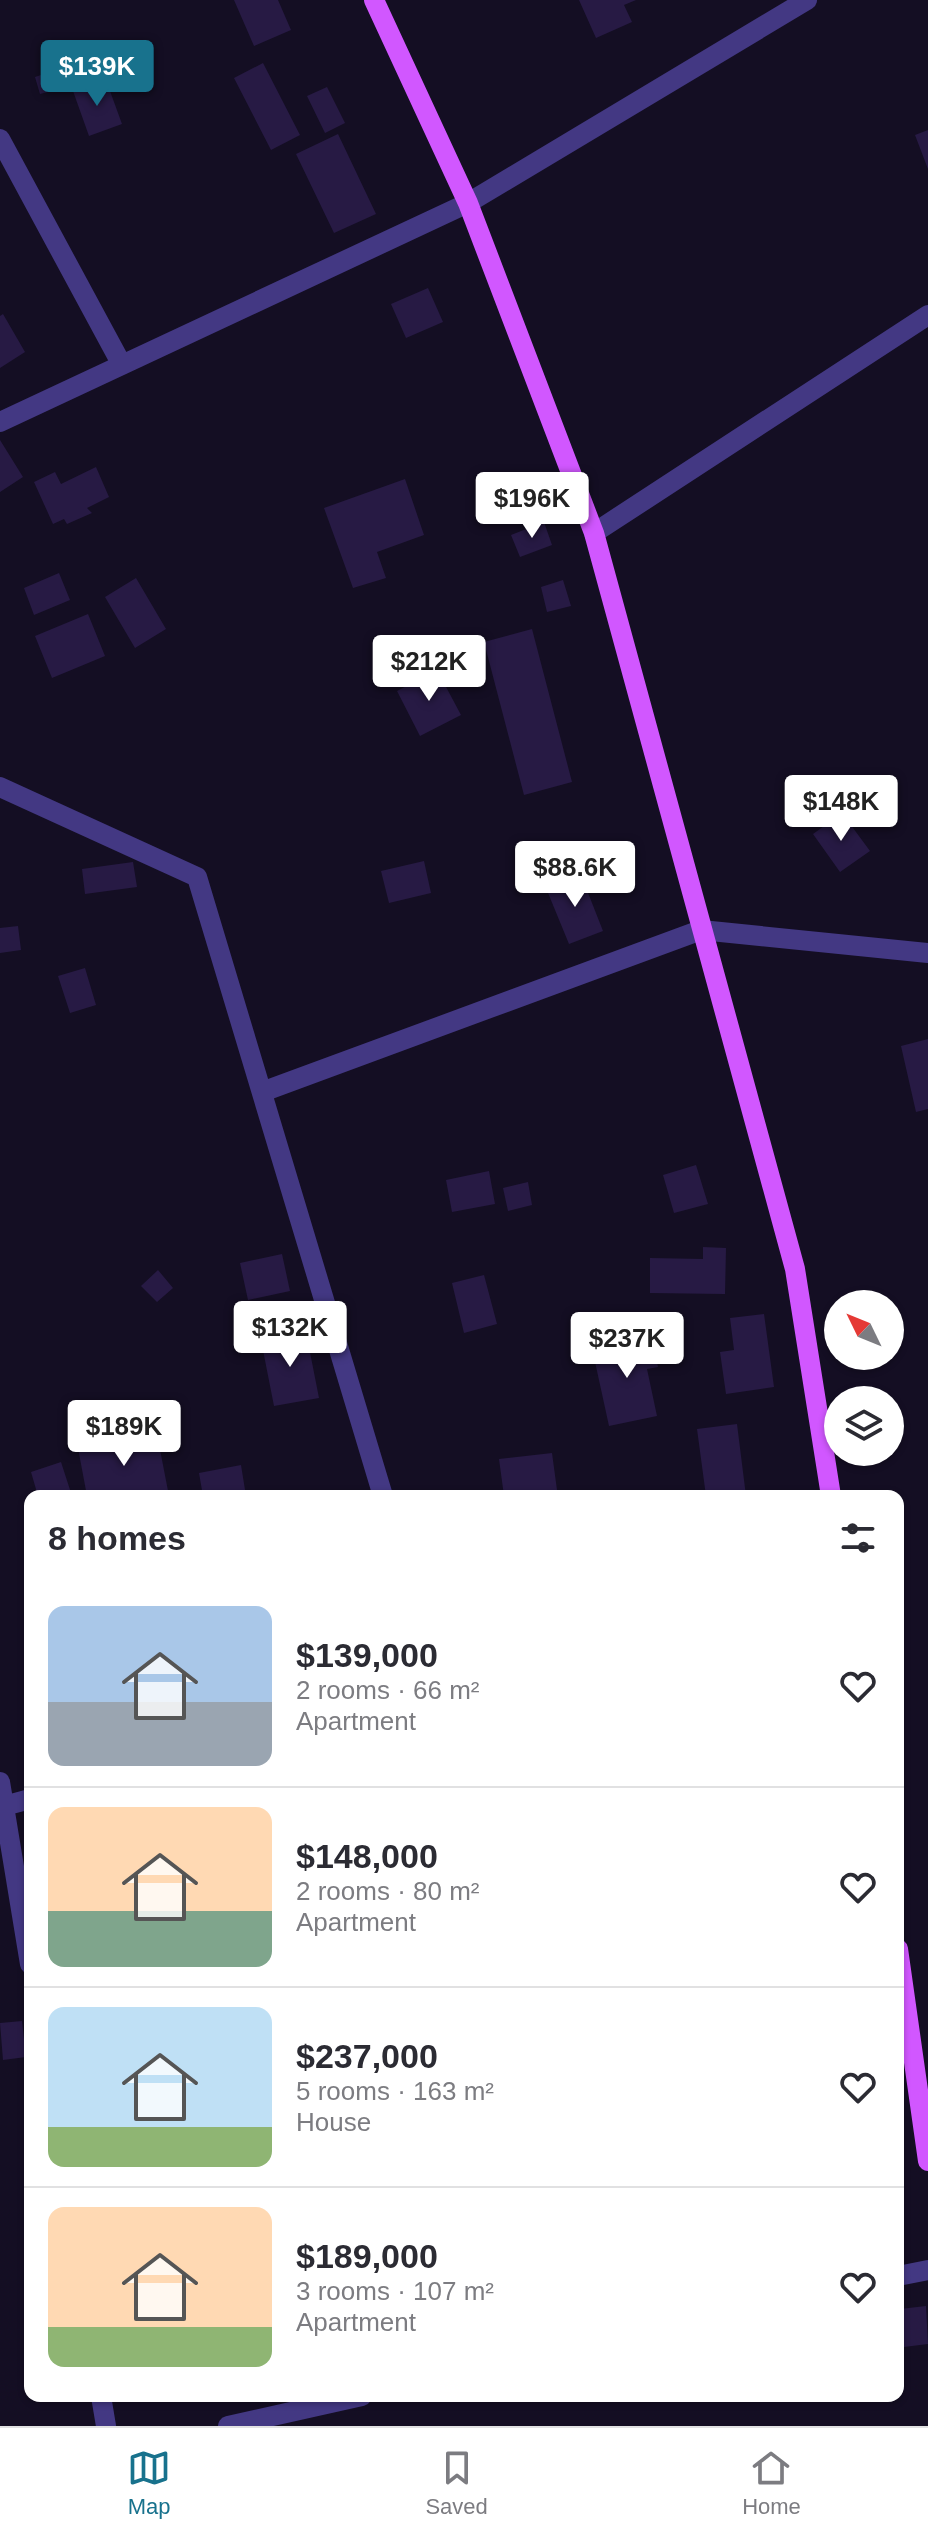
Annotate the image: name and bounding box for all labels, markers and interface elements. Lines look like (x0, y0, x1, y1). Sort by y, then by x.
pin: $139K (41, 40, 153, 108)
text: $139K (59, 51, 135, 81)
pin: $196K (476, 472, 588, 540)
text: $196K (494, 483, 570, 513)
pin: $212K (373, 635, 485, 703)
text: $212K (391, 646, 467, 676)
pin: $148K (785, 775, 897, 843)
text: $148K (803, 786, 879, 816)
pin: $88.6K (510, 841, 640, 909)
text: $88.6K (533, 852, 617, 882)
north arrow (824, 1290, 904, 1370)
map controls (824, 1290, 904, 1466)
pin: $132K (234, 1301, 346, 1369)
text: $132K (252, 1312, 328, 1342)
pin: $237K (571, 1312, 683, 1380)
text: $237K (589, 1323, 665, 1353)
button: layers (824, 1386, 904, 1466)
pin: $189K (68, 1400, 180, 1468)
text: $189K (86, 1411, 162, 1441)
icon: filters (836, 1516, 880, 1560)
text: 8 homes (48, 1519, 186, 1557)
text: $139,000 (296, 1636, 438, 1674)
icon: home (112, 1638, 208, 1734)
icon: heart (836, 1664, 880, 1708)
text: 2 rooms · 66 m² (296, 1675, 480, 1705)
text: Apartment (296, 1706, 416, 1736)
text: $148,000 (296, 1837, 438, 1875)
icon: home (112, 1839, 208, 1935)
icon: heart (836, 1865, 880, 1909)
text: 2 rooms · 80 m² (296, 1876, 480, 1906)
text: Apartment (296, 1907, 416, 1937)
text: $237,000 (296, 2037, 438, 2075)
icon: home (112, 2039, 208, 2135)
icon: heart (836, 2065, 880, 2109)
text: 5 rooms · 163 m² (296, 2076, 494, 2106)
text: House (296, 2107, 371, 2137)
text: $189,000 (296, 2237, 438, 2275)
icon: home (112, 2239, 208, 2335)
icon: heart (836, 2265, 880, 2309)
text: 3 rooms · 107 m² (296, 2276, 494, 2306)
text: Apartment (296, 2307, 416, 2337)
tab: Map (127, 2446, 171, 2520)
tab: Saved (425, 2446, 488, 2520)
tab: Home (742, 2446, 801, 2520)

